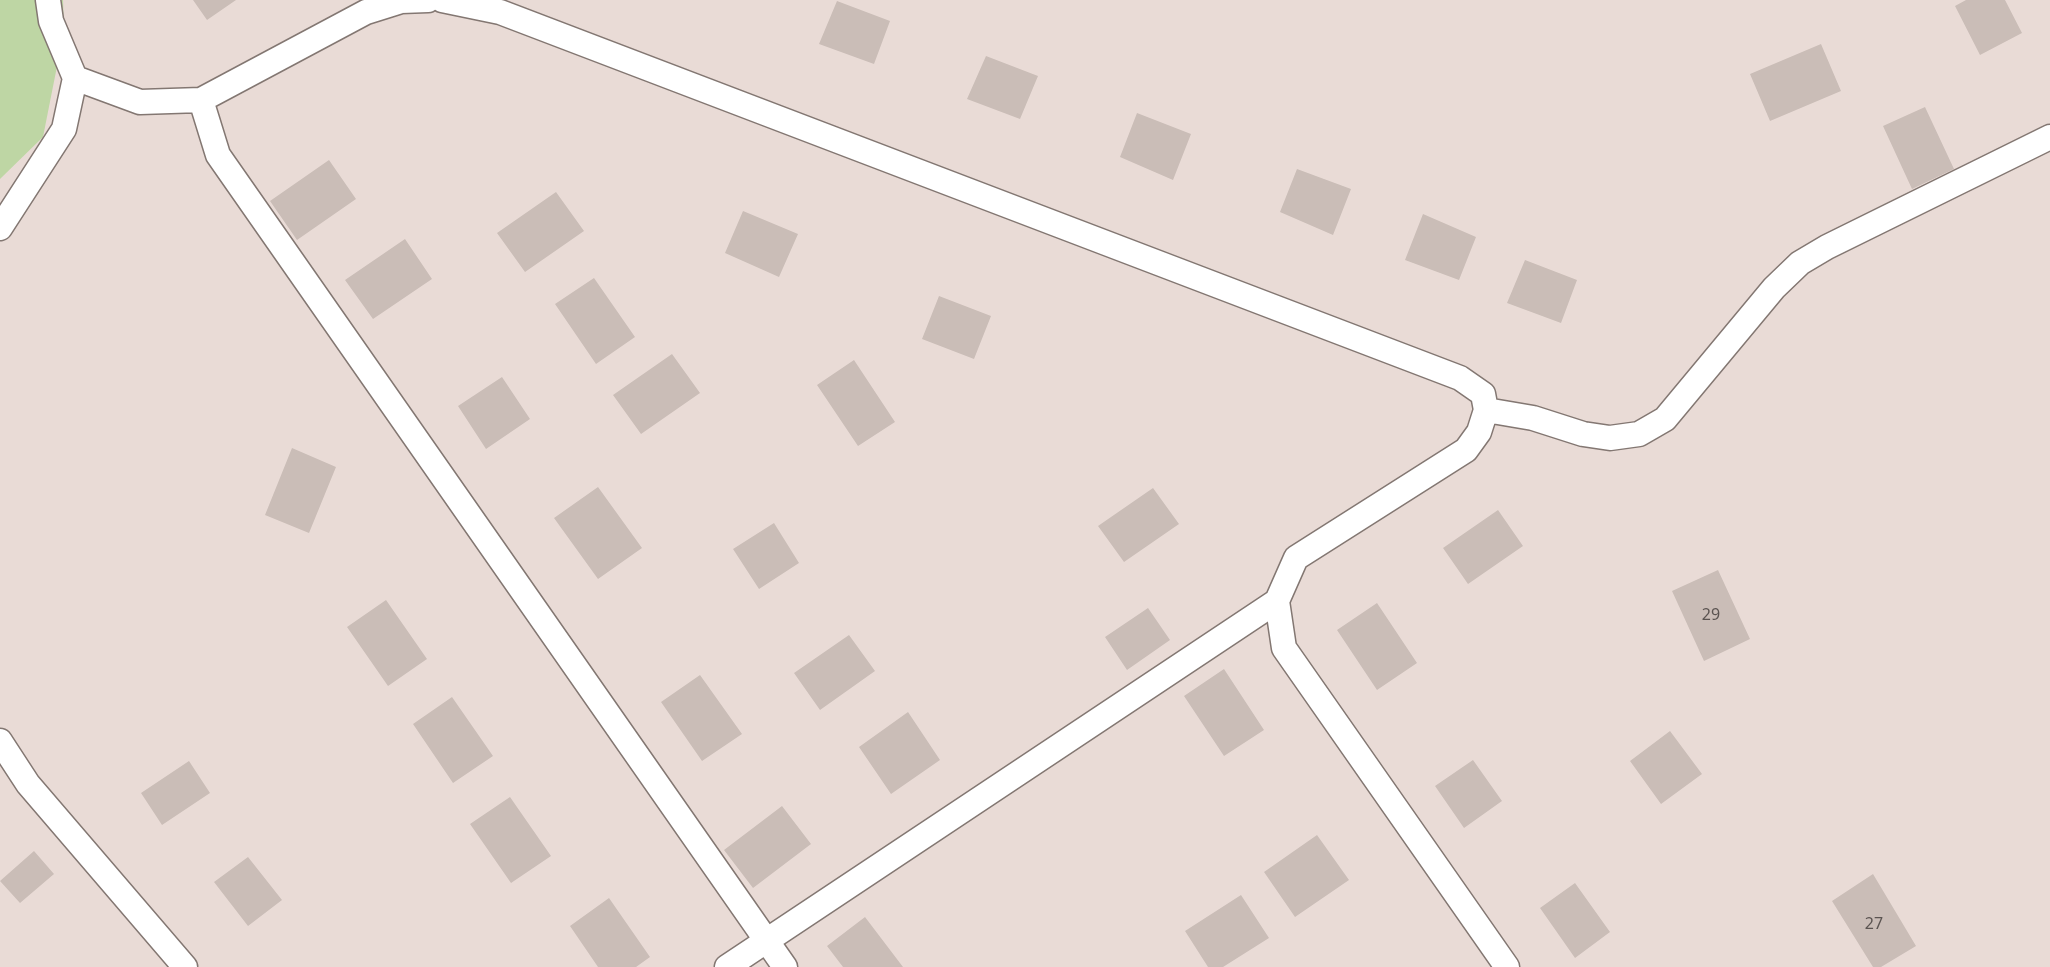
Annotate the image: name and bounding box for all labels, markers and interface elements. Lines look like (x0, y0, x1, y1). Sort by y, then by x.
house number: 29 (1702, 605, 1720, 625)
house number: 27 (1865, 914, 1883, 934)

